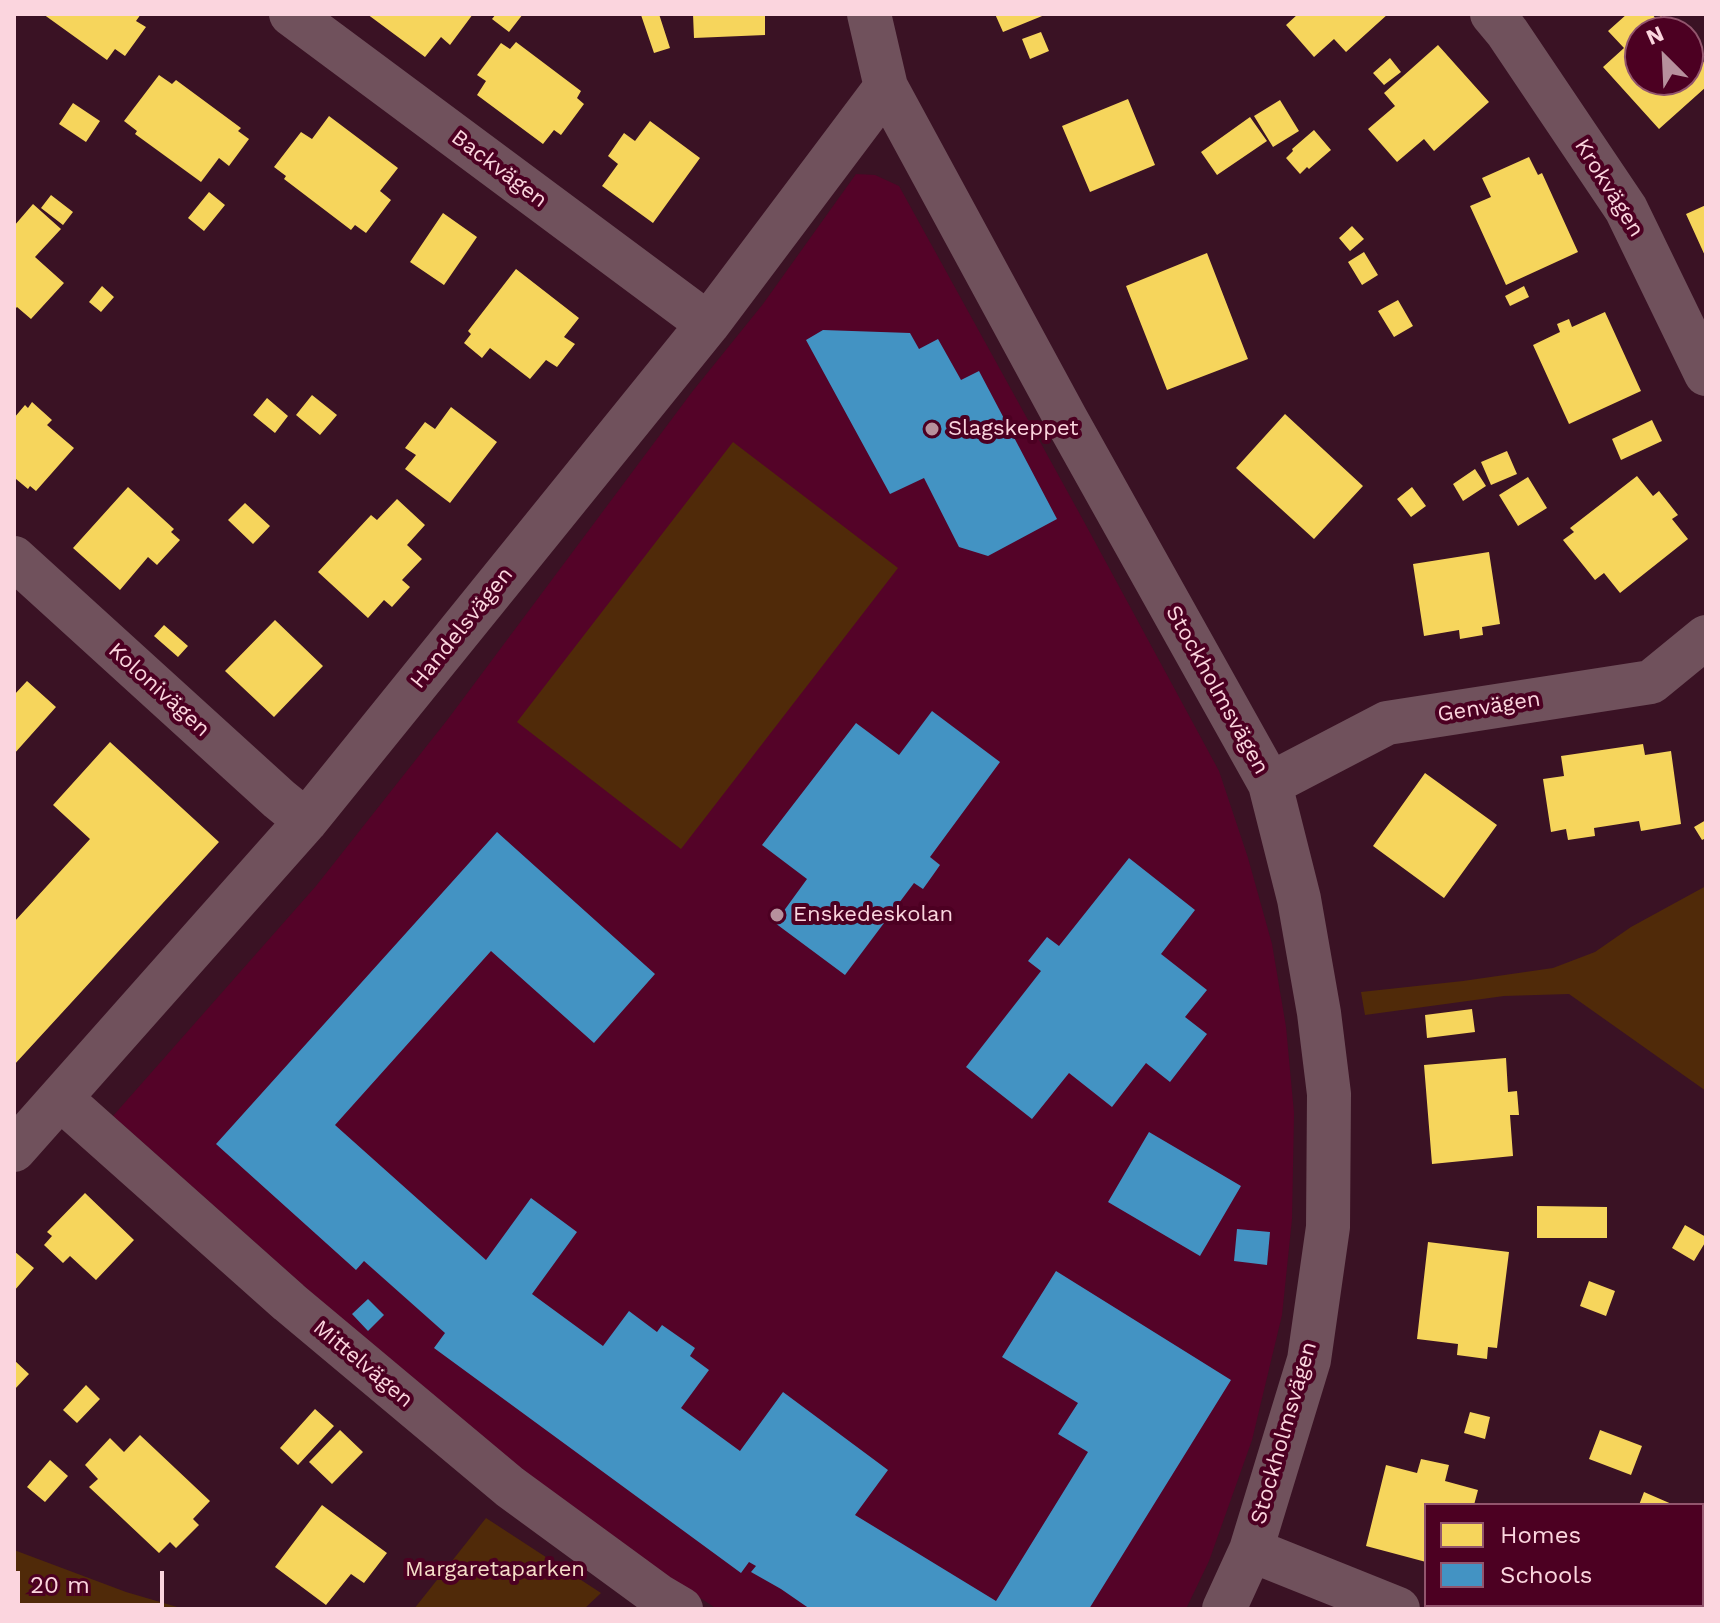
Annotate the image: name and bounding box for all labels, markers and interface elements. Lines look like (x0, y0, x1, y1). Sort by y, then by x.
north arrow (1624, 16, 1704, 96)
text: N (1642, 21, 1667, 50)
street label: Backvägen (446, 124, 552, 214)
street label: Krokvägen (1569, 134, 1649, 242)
place label: Slagskeppet (948, 416, 1079, 442)
marker: Slagskeppet (923, 420, 941, 438)
street label: Handelsvägen (405, 562, 519, 694)
street label: Stockholmsvägen (1160, 601, 1274, 779)
street label: Kolonivägen (103, 637, 215, 743)
street label: Genvägen (1436, 686, 1542, 728)
place label: Enskedeskolan (793, 902, 953, 928)
marker: Enskedeskolan (768, 906, 786, 924)
street label: Mittelvägen (308, 1315, 418, 1413)
street label: Stockholmsvägen (1245, 1339, 1323, 1527)
legend (1424, 1503, 1704, 1607)
text: Homes (1500, 1521, 1581, 1549)
scale bar (20, 1555, 168, 1605)
park label: Margaretaparken (405, 1557, 585, 1583)
text: Schools (1500, 1561, 1592, 1589)
text: 20 m (30, 1571, 90, 1599)

